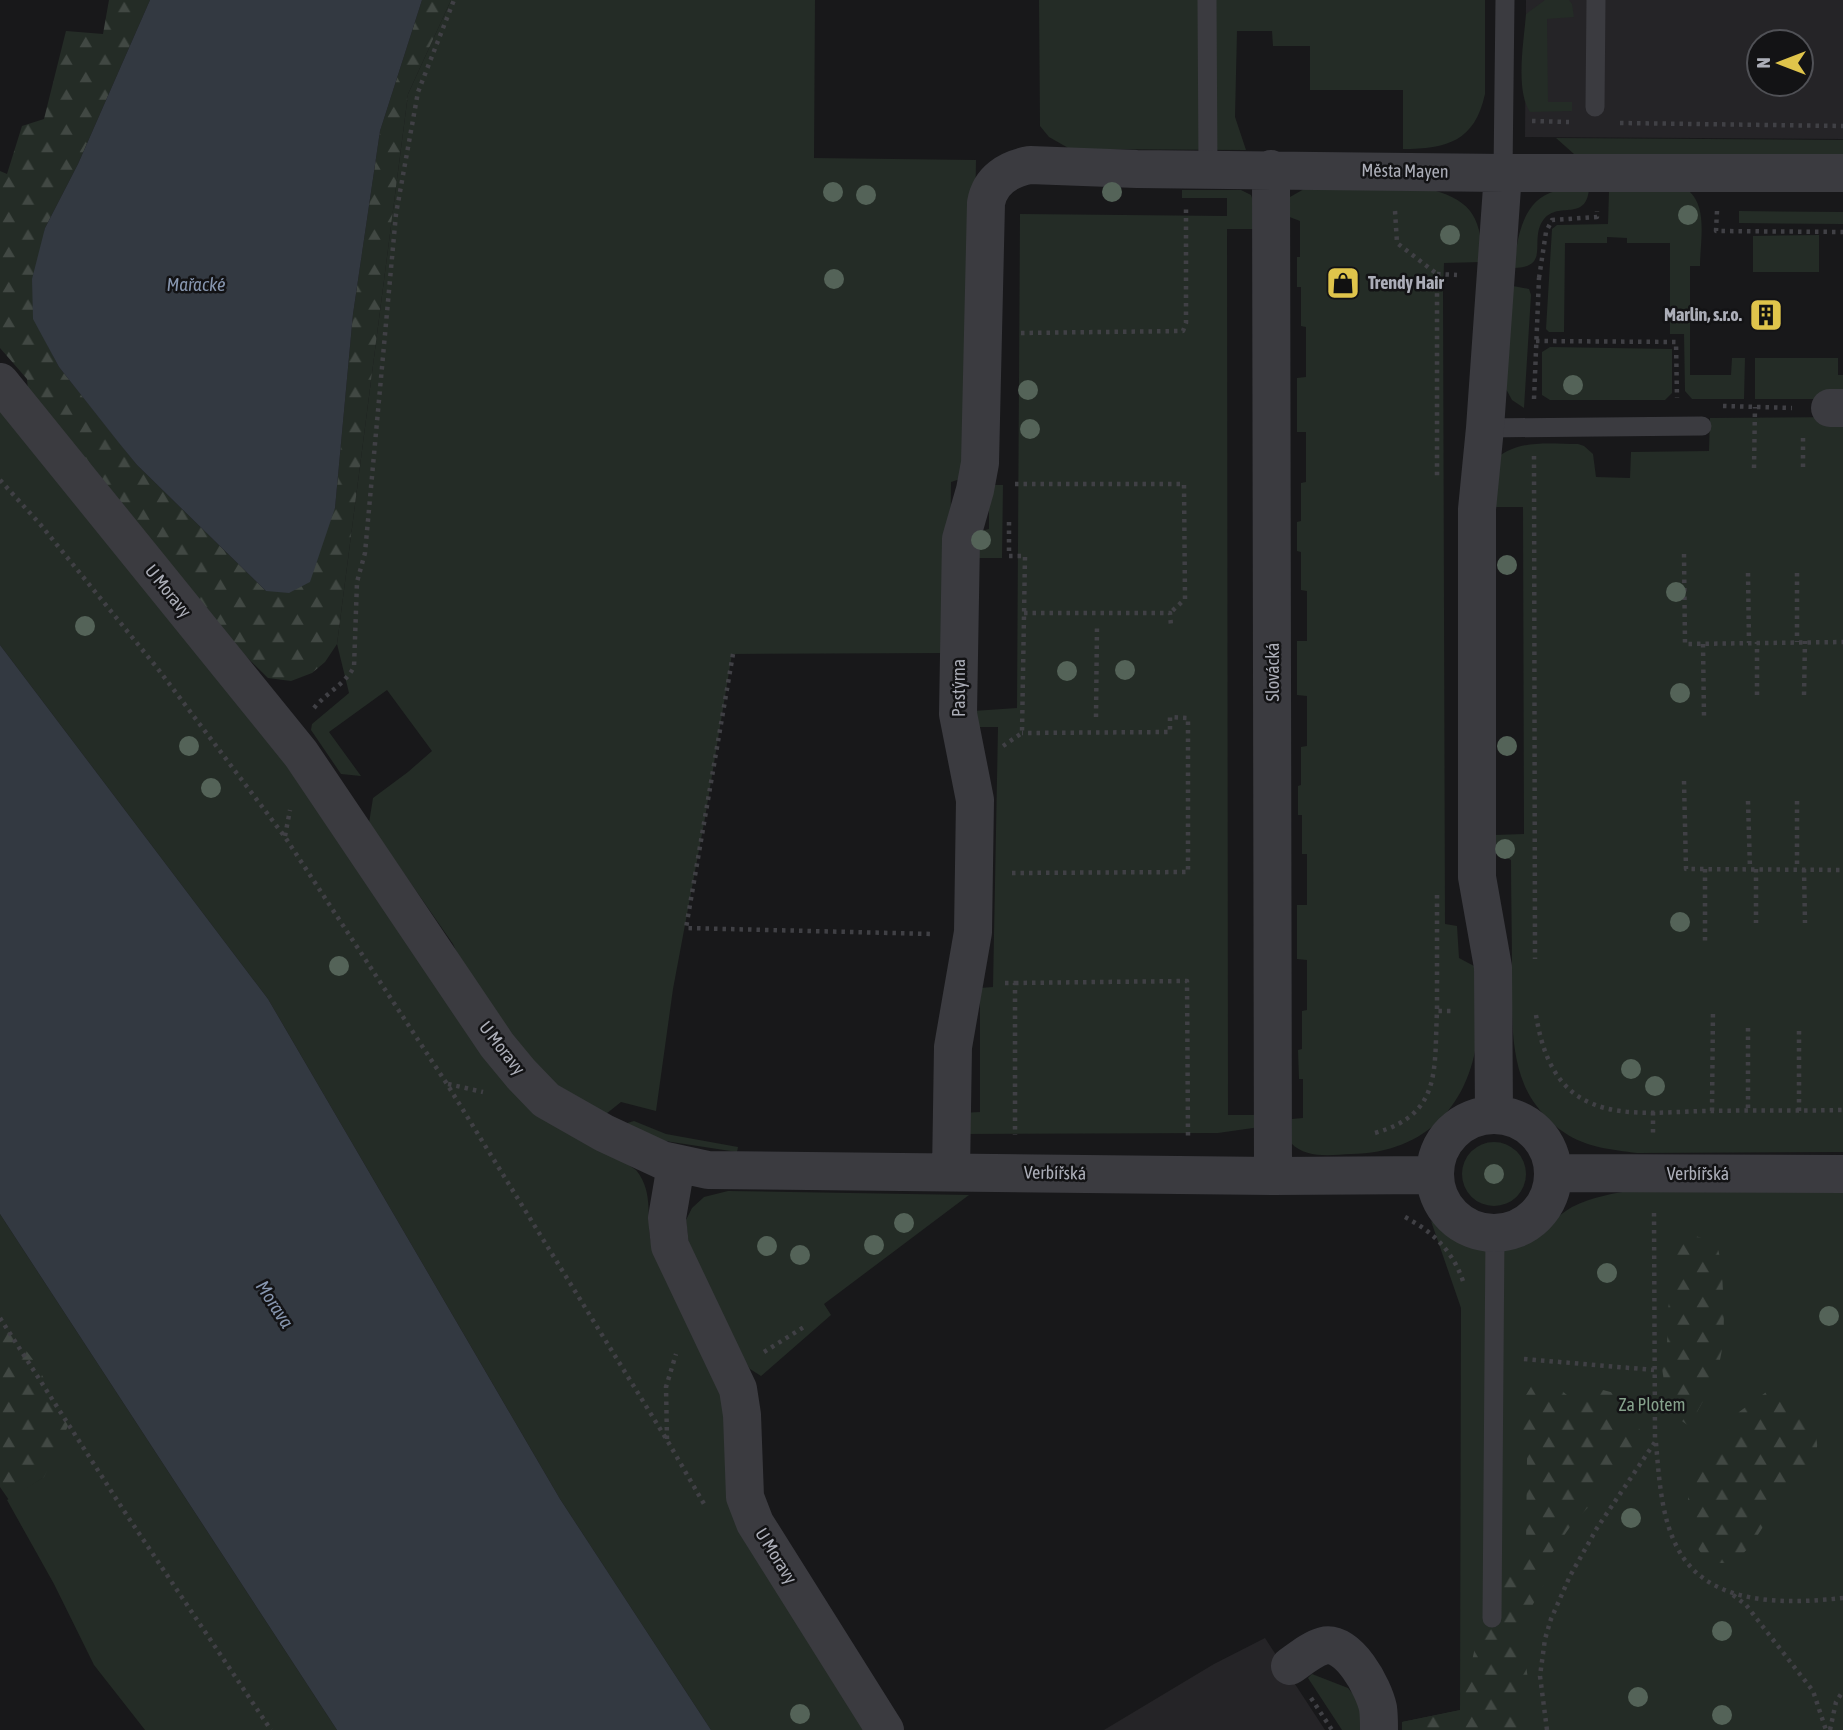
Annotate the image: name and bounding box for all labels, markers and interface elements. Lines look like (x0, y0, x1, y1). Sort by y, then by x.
north arrow (1745, 28, 1815, 98)
text: N (1752, 57, 1774, 69)
street label: Města Mayen (1361, 159, 1449, 182)
shop icon: Trendy Hair (1324, 264, 1362, 302)
place label: Trendy Hair (1368, 272, 1444, 293)
water label: Mařacké (166, 273, 226, 295)
building icon: Marlin, s.r.o. (1747, 296, 1785, 334)
place label: Marlin, s.r.o. (1664, 304, 1742, 325)
street label: U Moravy (141, 560, 196, 621)
street label: Slovácká (1262, 643, 1283, 702)
street label: Pastýrna (948, 659, 969, 717)
street label: U Moravy (475, 1017, 530, 1078)
street label: Verbířská (1024, 1161, 1086, 1184)
street label: Verbířská (1667, 1163, 1729, 1184)
water label: Morava (252, 1276, 298, 1332)
park label: Za Plotem (1619, 1394, 1685, 1415)
street label: U Moravy (751, 1524, 802, 1587)

